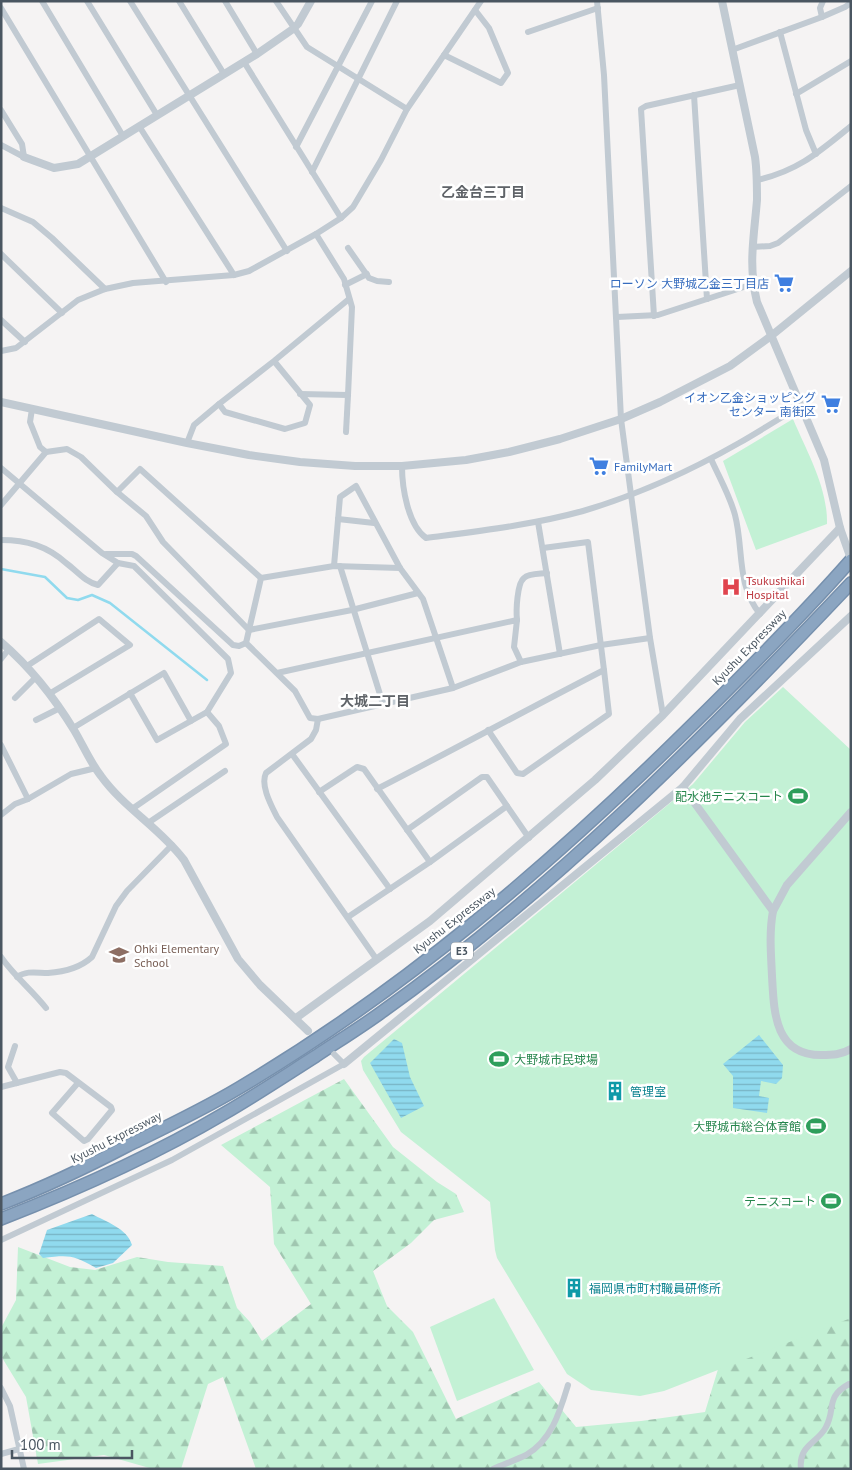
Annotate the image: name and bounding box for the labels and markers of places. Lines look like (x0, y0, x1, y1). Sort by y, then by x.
supermarket icon: ローソン 大野城乙金三丁目店 (773, 272, 795, 294)
place label: ローソン 大野城乙金三丁目店 (610, 276, 769, 291)
place label: イオン乙金ショッピング センター 南街区 (684, 390, 816, 419)
supermarket icon: イオン乙金ショッピング センター 南街区 (820, 393, 842, 415)
supermarket icon: FamilyMart (588, 455, 610, 477)
place label: FamilyMart (614, 459, 672, 474)
place label: Tsukushikai Hospital (746, 573, 805, 602)
hospital icon: Tsukushikai Hospital (720, 576, 742, 598)
sports icon: 配水池テニスコート (787, 785, 809, 807)
place label: 配水池テニスコート (675, 789, 783, 804)
place label: Ohki Elementary School (134, 941, 219, 970)
school or university icon: Ohki Elementary School (108, 944, 130, 966)
sports icon: 大野城市民球場 (488, 1048, 510, 1070)
place label: 大野城市民球場 (514, 1052, 598, 1067)
building icon: 管理室 (604, 1080, 626, 1102)
place label: 管理室 (630, 1084, 666, 1099)
sports icon: 大野城市総合体育館 (805, 1115, 827, 1137)
place label: 大野城市総合体育館 (693, 1119, 801, 1134)
sports icon: テニスコート (820, 1190, 842, 1212)
place label: テニスコート (744, 1194, 816, 1209)
building icon: 福岡県市町村職員研修所 (563, 1277, 585, 1299)
place label: 福岡県市町村職員研修所 (589, 1281, 721, 1296)

